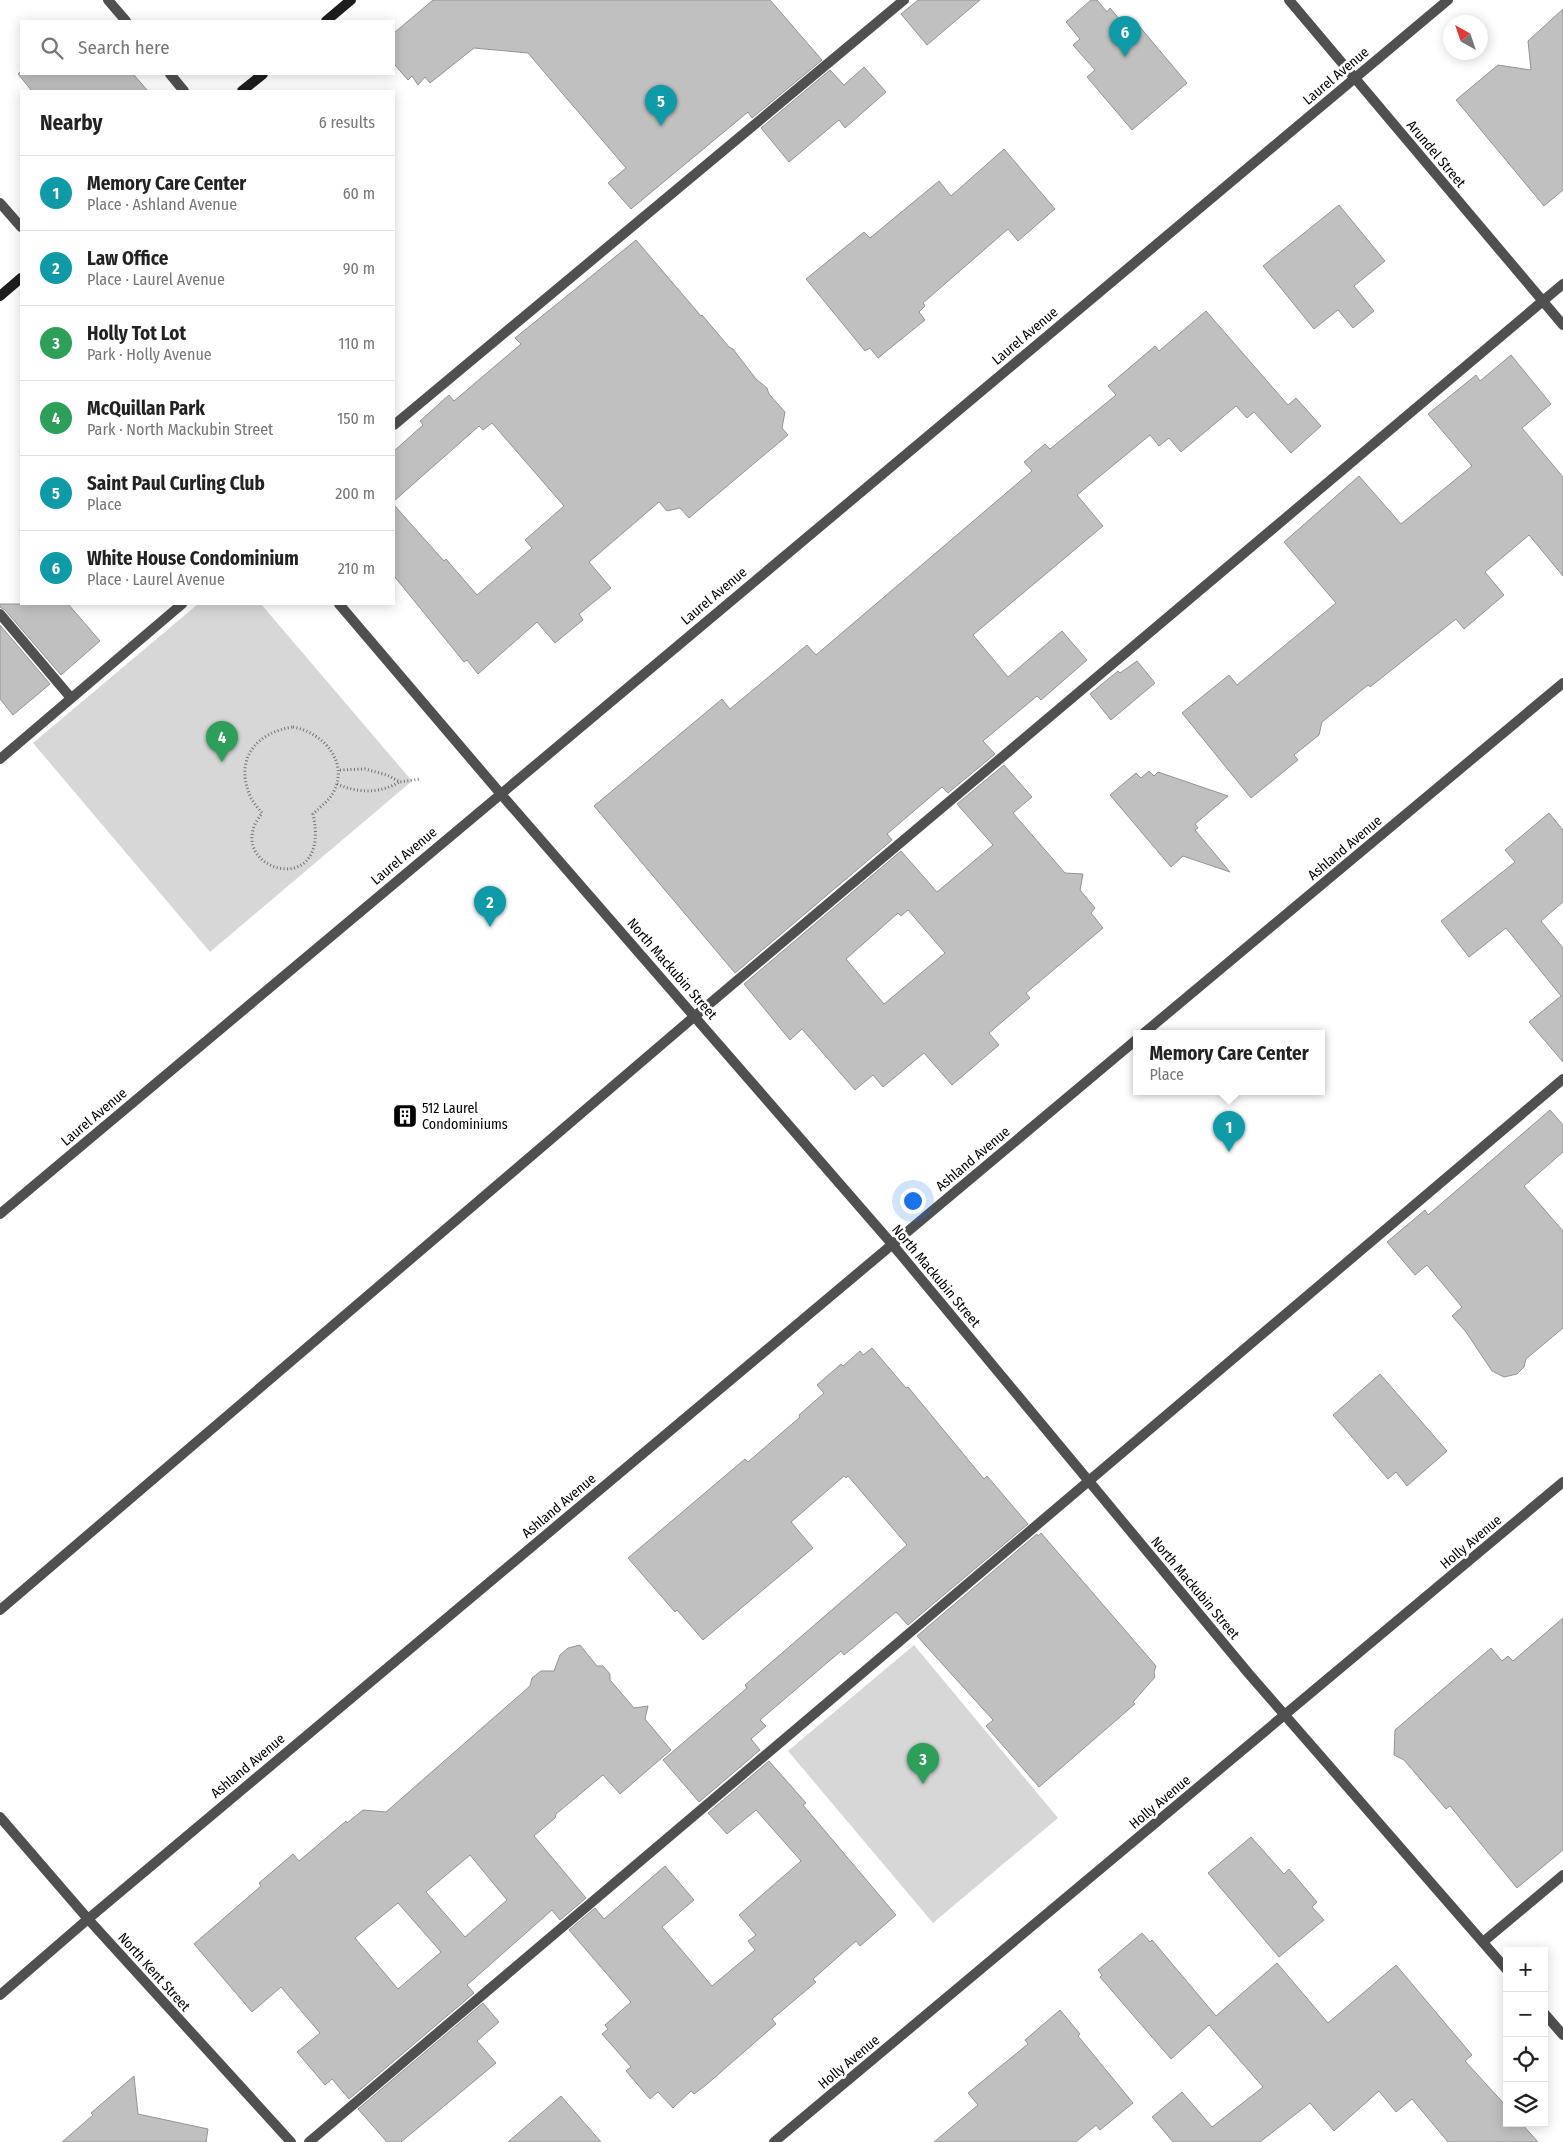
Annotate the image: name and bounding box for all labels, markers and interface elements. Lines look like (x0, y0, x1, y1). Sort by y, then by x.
north arrow (1443, 15, 1488, 60)
pin: 6 (1109, 16, 1141, 57)
search box (20, 20, 395, 75)
icon: search (38, 34, 66, 62)
text: Search here (78, 36, 170, 59)
street label: Laurel Avenue (1300, 43, 1372, 108)
pin: 5 (645, 85, 677, 126)
text: Nearby (40, 110, 102, 136)
text: 6 results (319, 113, 375, 132)
street label: Arundel Street (1403, 117, 1469, 191)
text: Memory Care Center (87, 172, 246, 195)
text: 1 (53, 184, 59, 203)
text: 60 m (343, 184, 375, 203)
text: Place · Ashland Avenue (87, 195, 237, 214)
text: Law Office (87, 247, 168, 270)
text: 2 (52, 259, 60, 278)
text: 90 m (343, 259, 375, 278)
text: Place · Laurel Avenue (87, 270, 225, 289)
street label: Laurel Avenue (989, 303, 1061, 368)
text: Holly Tot Lot (87, 322, 186, 345)
text: 3 (52, 334, 60, 353)
text: 110 m (338, 334, 375, 353)
text: Park · Holly Avenue (87, 345, 212, 364)
text: McQuillan Park (87, 397, 205, 420)
text: 4 (52, 409, 60, 428)
text: 150 m (337, 409, 375, 428)
text: Park · North Mackubin Street (87, 420, 273, 439)
text: Saint Paul Curling Club (87, 472, 265, 495)
text: 5 (52, 484, 60, 503)
text: 200 m (335, 484, 375, 503)
text: Place (87, 495, 122, 514)
text: White House Condominium (87, 547, 299, 570)
text: 6 (52, 559, 60, 578)
text: 210 m (338, 559, 375, 578)
street label: Laurel Avenue (678, 563, 750, 628)
text: Place · Laurel Avenue (87, 570, 225, 589)
pin: 4 (206, 721, 238, 762)
street label: Ashland Avenue (1305, 812, 1386, 884)
street label: Laurel Avenue (368, 823, 440, 888)
pin: 2 (474, 886, 506, 927)
street label: North Mackubin Street (623, 915, 721, 1023)
popup (1133, 1030, 1325, 1095)
text: Memory Care Center (1149, 1042, 1309, 1065)
text: Place (1149, 1065, 1184, 1084)
street label: Laurel Avenue (58, 1084, 130, 1149)
place label: 512 Laurel Condominiums (422, 1100, 508, 1133)
building icon: 512 Laurel Condominiums (392, 1103, 418, 1129)
pin: 1 (1213, 1111, 1245, 1152)
street label: Ashland Avenue (933, 1123, 1014, 1195)
your location (900, 1188, 926, 1214)
street label: North Mackubin Street (888, 1221, 984, 1331)
street label: Ashland Avenue (519, 1470, 600, 1542)
street label: Holly Avenue (1437, 1511, 1505, 1573)
street label: North Mackubin Street (1147, 1533, 1243, 1643)
street label: Ashland Avenue (208, 1730, 289, 1802)
pin: 3 (907, 1743, 939, 1784)
street label: Holly Avenue (1126, 1771, 1194, 1833)
street label: North Kent Street (114, 1929, 194, 2015)
map controls (1503, 1947, 1548, 2127)
button: + (1503, 1947, 1548, 1992)
button: − (1503, 1992, 1548, 2037)
street label: Holly Avenue (815, 2031, 883, 2093)
button: locate (1503, 2037, 1548, 2082)
button: layers (1503, 2082, 1548, 2127)

